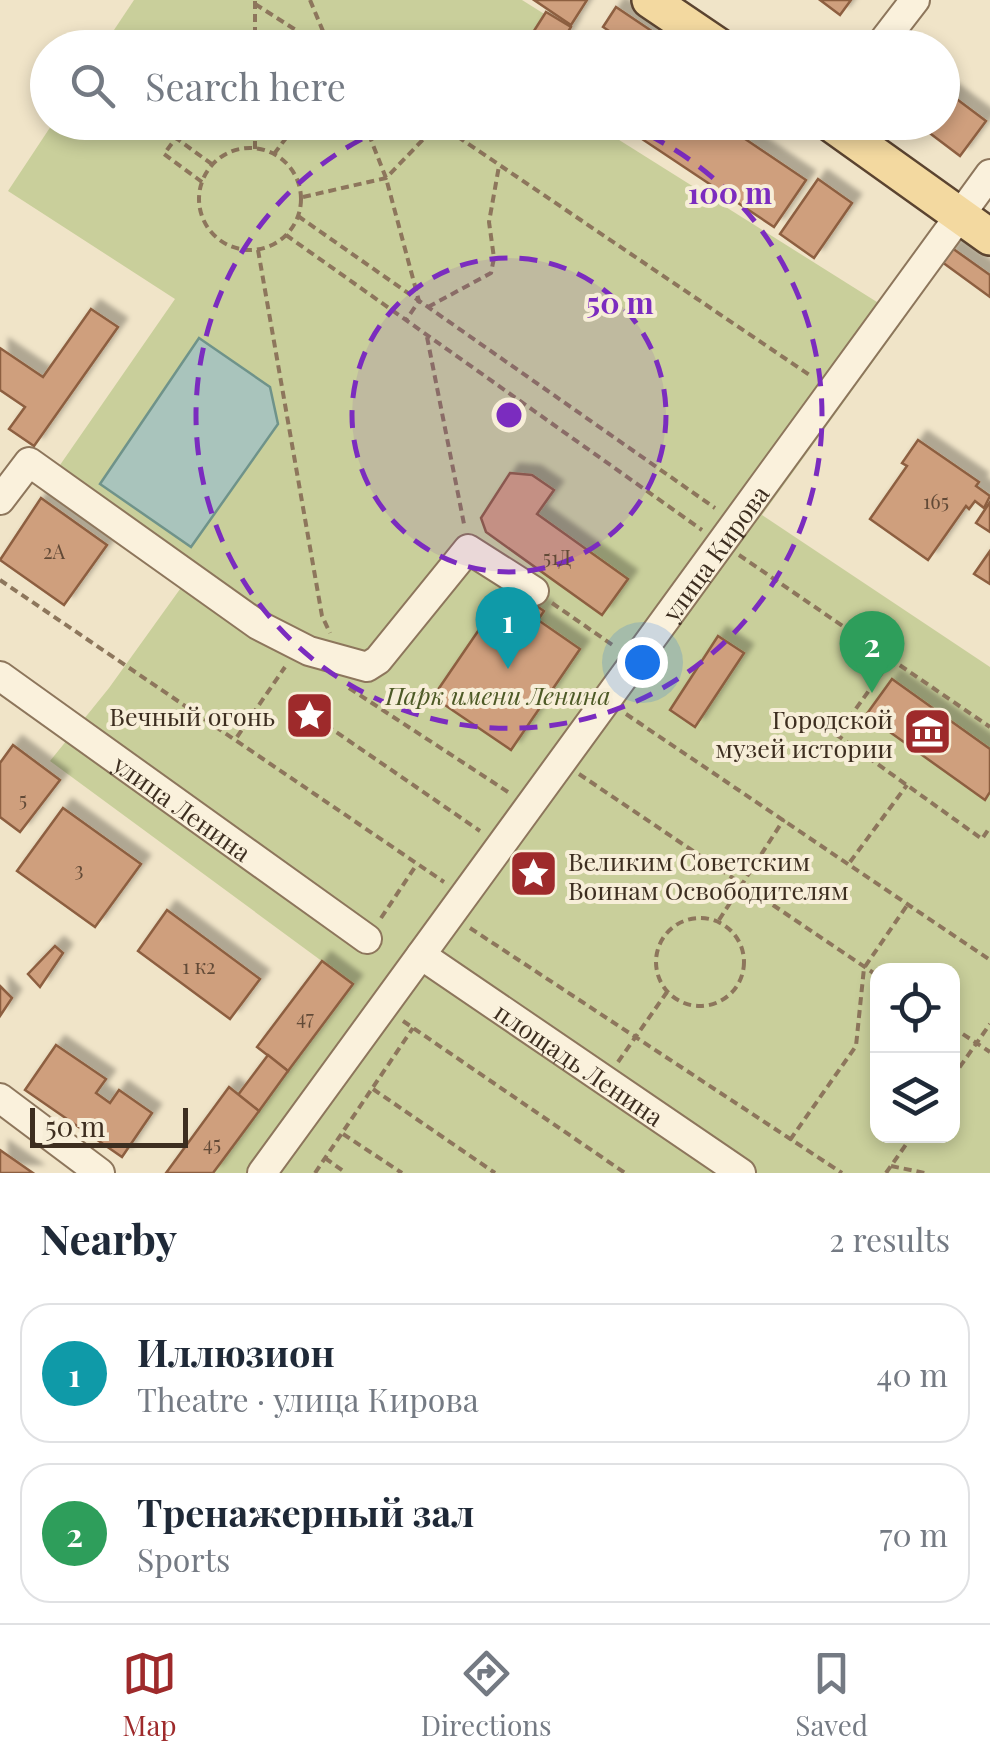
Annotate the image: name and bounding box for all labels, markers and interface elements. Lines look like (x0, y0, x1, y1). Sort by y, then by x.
search box (30, 30, 960, 140)
icon: search (65, 58, 120, 113)
text: Search here (145, 60, 346, 111)
text: 100 m (688, 172, 772, 212)
text: 50 m (586, 282, 654, 322)
centre of rings (491, 397, 527, 433)
street label: улица Кирова (653, 477, 775, 628)
house number: 165 (923, 487, 949, 514)
house number: 2А (43, 537, 65, 564)
house number: 51Д (543, 543, 572, 570)
pin: 1 (476, 586, 540, 669)
pin: 2 (840, 610, 904, 693)
your location (617, 637, 668, 688)
park label: Парк имени Ленина (384, 678, 611, 711)
place icon: Вечный огонь (284, 689, 336, 741)
place label: Вечный огонь (109, 699, 275, 732)
place label: Городской музей истории (715, 702, 893, 764)
museum icon: Городской музей истории (902, 706, 954, 758)
street label: улица Ленина (107, 746, 259, 868)
house number: 5 (19, 785, 27, 812)
place label: Великим Советским Воинам Освободителям (568, 844, 849, 906)
place icon: Великим Советским Воинам Освободителям (507, 848, 559, 900)
house number: 3 (74, 855, 84, 882)
house number: 1 к2 (182, 952, 216, 979)
map controls (870, 963, 960, 1143)
button: locate (870, 963, 960, 1053)
street label: площадь Ленина (489, 994, 671, 1133)
house number: 47 (296, 1003, 314, 1030)
button: layers (870, 1053, 960, 1143)
scale bar (30, 1103, 188, 1148)
text: 50 m (45, 1107, 105, 1144)
house number: 45 (203, 1129, 221, 1156)
text: Nearby (40, 1210, 177, 1266)
text: 2 results (829, 1217, 950, 1260)
text: Иллюзион (137, 1326, 335, 1377)
text: 1 (68, 1352, 81, 1395)
text: 40 m (877, 1352, 948, 1395)
text: Theatre · улица Кирова (137, 1377, 479, 1420)
text: Тренажерный зал (137, 1486, 474, 1537)
text: 2 (66, 1512, 83, 1555)
text: 70 m (879, 1512, 948, 1555)
text: Sports (137, 1537, 230, 1580)
tab: Map (122, 1646, 177, 1743)
tab: Directions (421, 1646, 552, 1743)
tab: Saved (795, 1646, 868, 1743)

